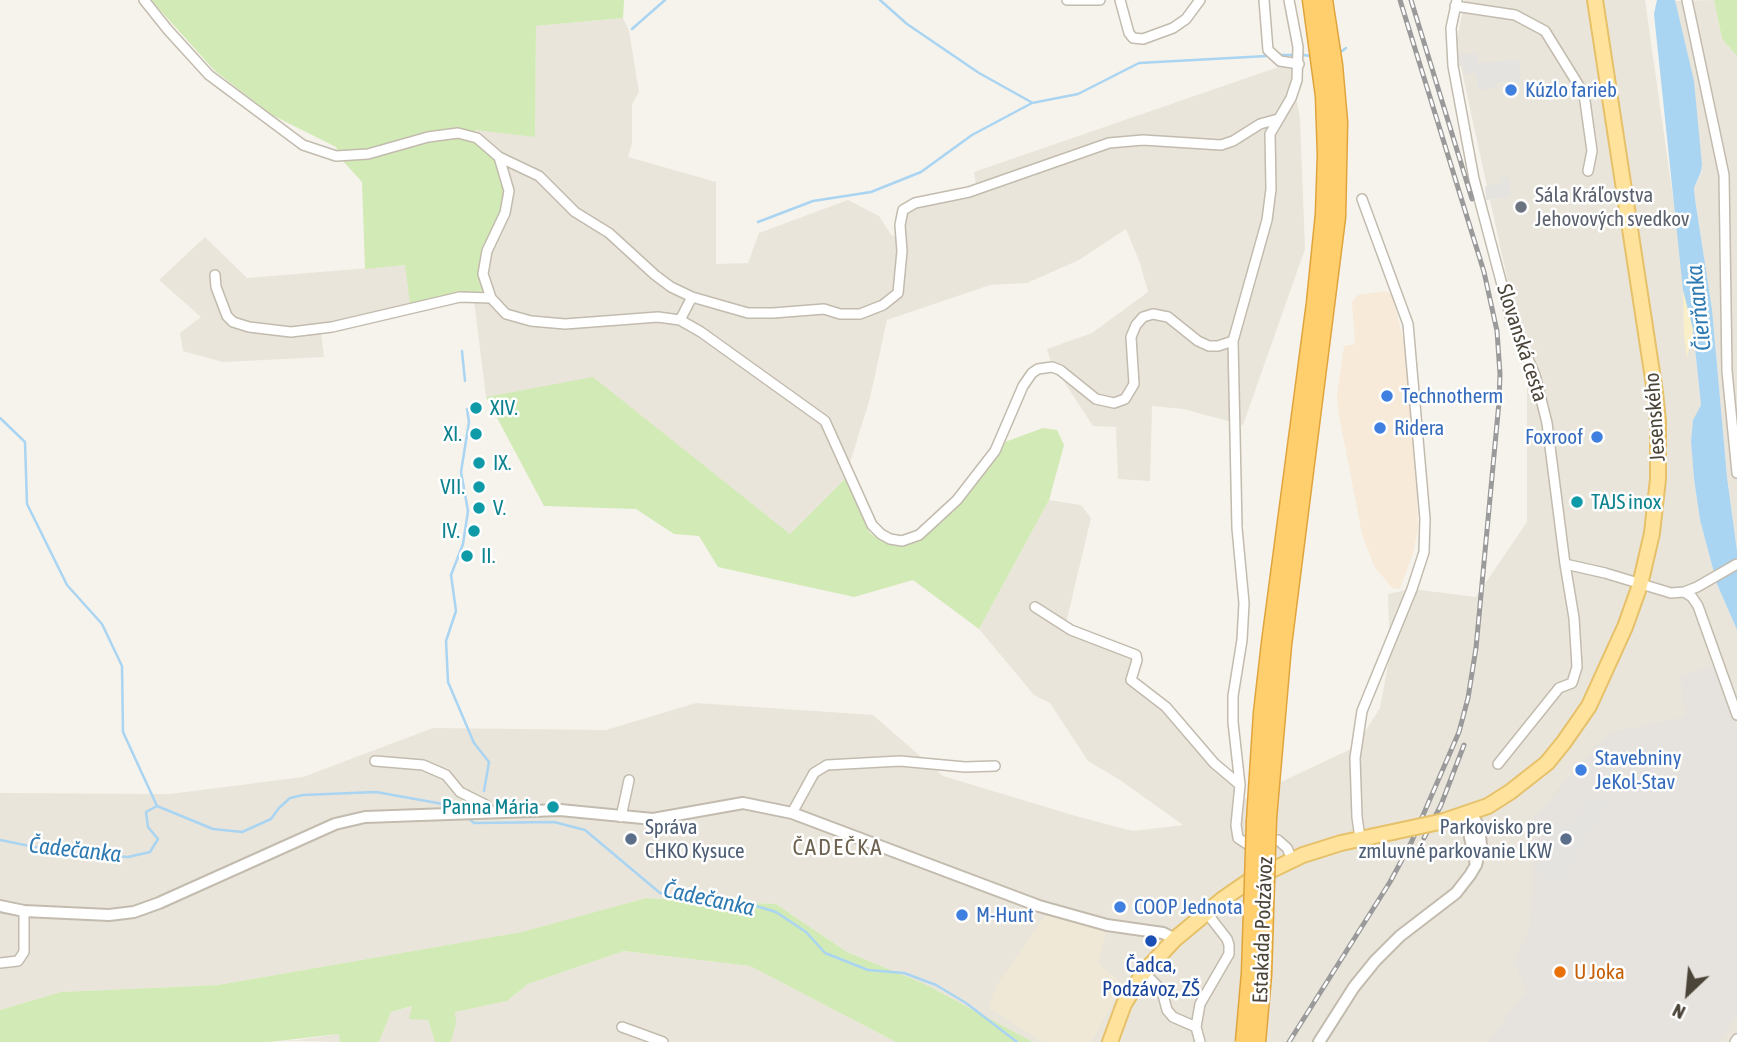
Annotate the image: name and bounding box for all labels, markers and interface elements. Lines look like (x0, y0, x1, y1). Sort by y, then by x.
place label: Kúzlo farieb (1525, 77, 1617, 103)
marker: Kúzlo farieb (1503, 82, 1519, 98)
place label: Sála Kráľovstva Jehovových svedkov (1535, 182, 1689, 232)
marker: Sála Kráľovstva Jehovových svedkov (1513, 199, 1529, 215)
water label: Čierňanka (1681, 264, 1717, 352)
street label: Slovanská cesta (1491, 281, 1553, 405)
street label: Jesenského (1639, 372, 1671, 462)
place label: Technotherm (1401, 383, 1503, 409)
marker: Technotherm (1379, 388, 1395, 404)
place label: XIV. (490, 395, 518, 421)
marker: XIV. (468, 400, 484, 416)
place label: Ridera (1394, 415, 1444, 441)
marker: Ridera (1372, 420, 1388, 436)
place label: XI. (443, 421, 462, 447)
place label: Foxroof (1525, 424, 1583, 450)
marker: XI. (468, 426, 484, 442)
marker: Foxroof (1589, 429, 1605, 445)
place label: IX. (493, 450, 512, 476)
marker: IX. (471, 455, 487, 471)
place label: VII. (440, 474, 465, 500)
marker: VII. (471, 479, 487, 495)
place label: TAJS inox (1591, 489, 1661, 515)
marker: TAJS inox (1569, 494, 1585, 510)
place label: V. (493, 495, 506, 521)
marker: V. (471, 500, 487, 516)
place label: IV. (441, 518, 460, 544)
marker: IV. (466, 523, 482, 539)
place label: II. (481, 543, 495, 569)
marker: II. (459, 548, 475, 564)
place label: Stavebniny JeKol-Stav (1595, 745, 1681, 795)
marker: Stavebniny JeKol-Stav (1573, 762, 1589, 778)
place label: Panna Mária (442, 794, 539, 820)
marker: Panna Mária (545, 799, 561, 815)
place label: Správa CHKO Kysuce (645, 814, 745, 864)
place label: Parkovisko pre zmluvné parkovanie LKW (1359, 814, 1552, 864)
water label: Čadečanka (27, 831, 123, 869)
marker: Správa CHKO Kysuce (623, 831, 639, 847)
marker: Parkovisko pre zmluvné parkovanie LKW (1558, 831, 1574, 847)
district label: ČADEČKA (793, 834, 883, 862)
street label: Estakáda Podzávoz (1248, 856, 1278, 1004)
water label: Čadečanka (661, 876, 757, 922)
place label: COOP Jednota (1134, 894, 1243, 920)
marker: COOP Jednota (1112, 899, 1128, 915)
place label: M-Hunt (976, 902, 1034, 928)
marker: M-Hunt (954, 907, 970, 923)
marker: Čadca, Podzávoz, ZŠ (1143, 933, 1159, 949)
place label: Čadca, Podzávoz, ZŠ (1102, 952, 1200, 1002)
north arrow (1653, 958, 1723, 1028)
place label: U Joka (1574, 959, 1625, 985)
marker: U Joka (1552, 964, 1568, 980)
text: N (1669, 1000, 1689, 1024)

